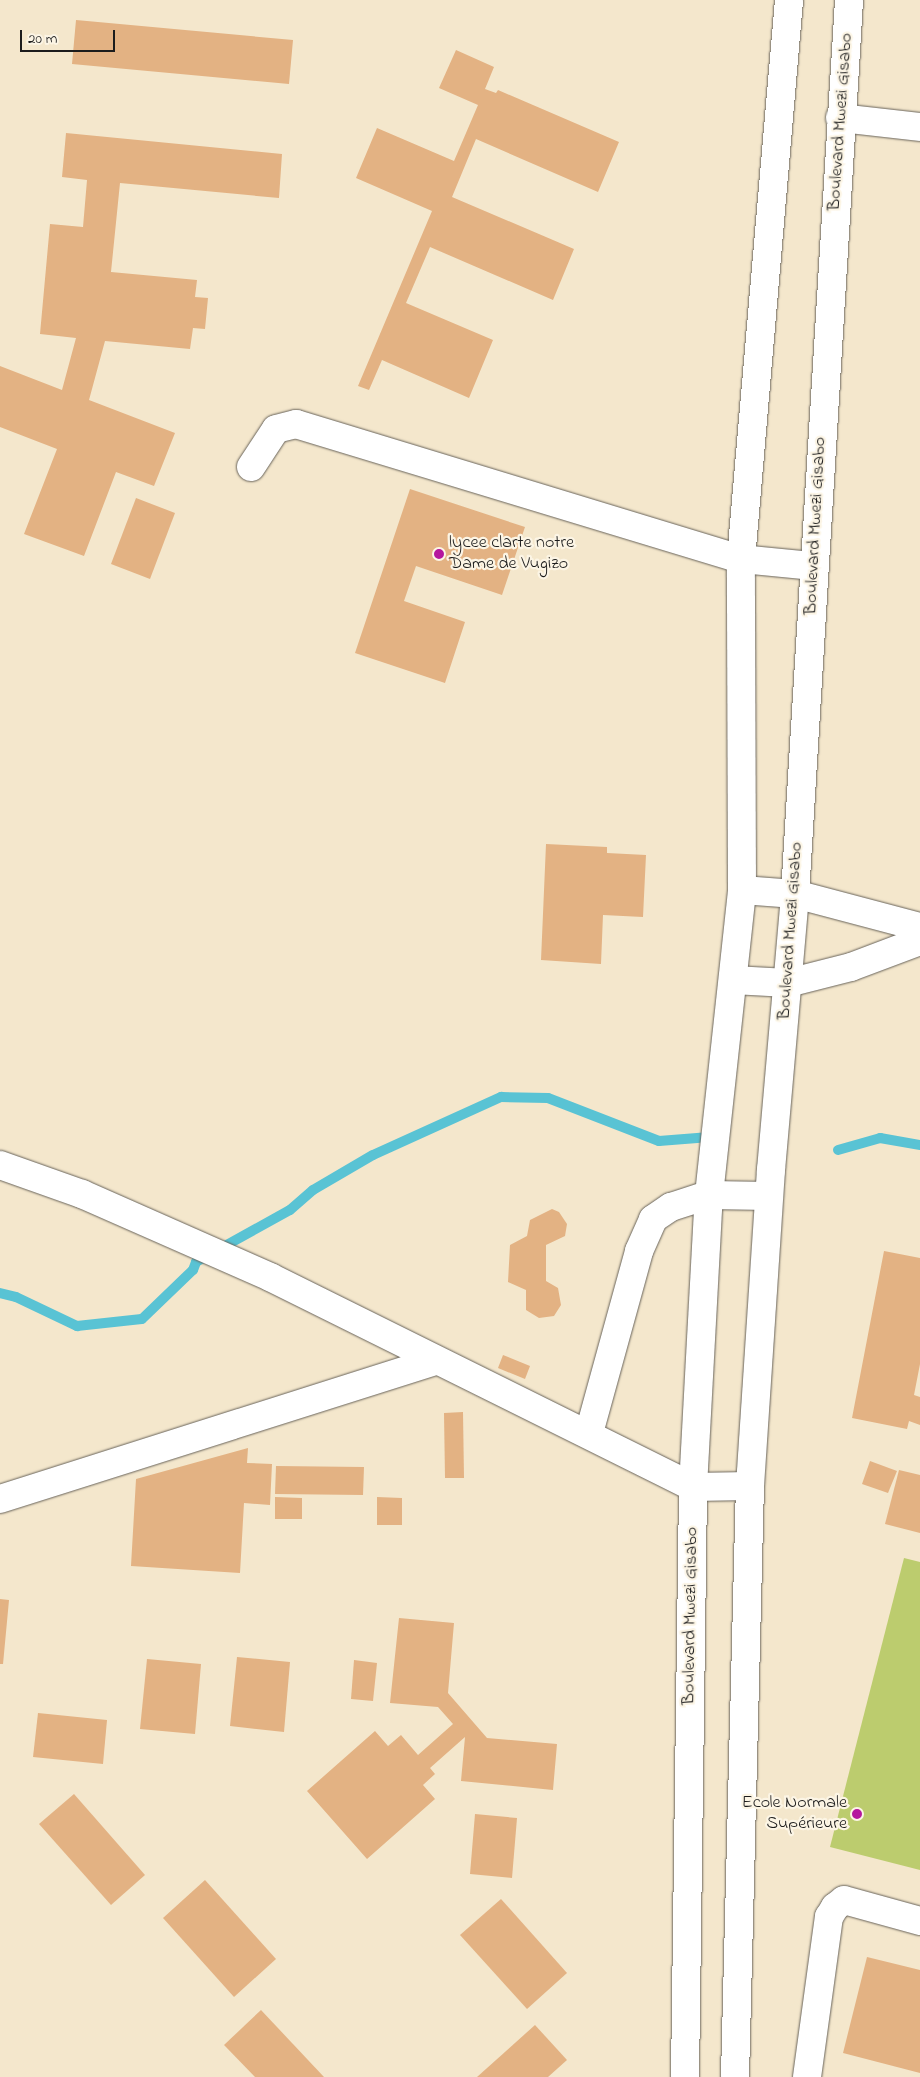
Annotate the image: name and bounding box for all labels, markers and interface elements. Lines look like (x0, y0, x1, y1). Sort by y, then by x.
scale bar (22, 20, 118, 52)
text: 20 m (28, 28, 57, 50)
street label: Boulevard Mwezi Gisabo (824, 32, 858, 212)
street label: Boulevard Mwezi Gisabo (801, 437, 831, 615)
place label: lycee clarte notre Dame de Vugizo (449, 533, 574, 576)
marker: lycee clarte notre Dame de Vugizo (433, 548, 445, 560)
street label: Boulevard Mwezi Gisabo (774, 841, 808, 1021)
street label: Boulevard Mwezi Gisabo (679, 1527, 703, 1705)
place label: Ecole Normale Supérieure (742, 1793, 847, 1836)
marker: Ecole Normale Supérieure (851, 1808, 863, 1820)

